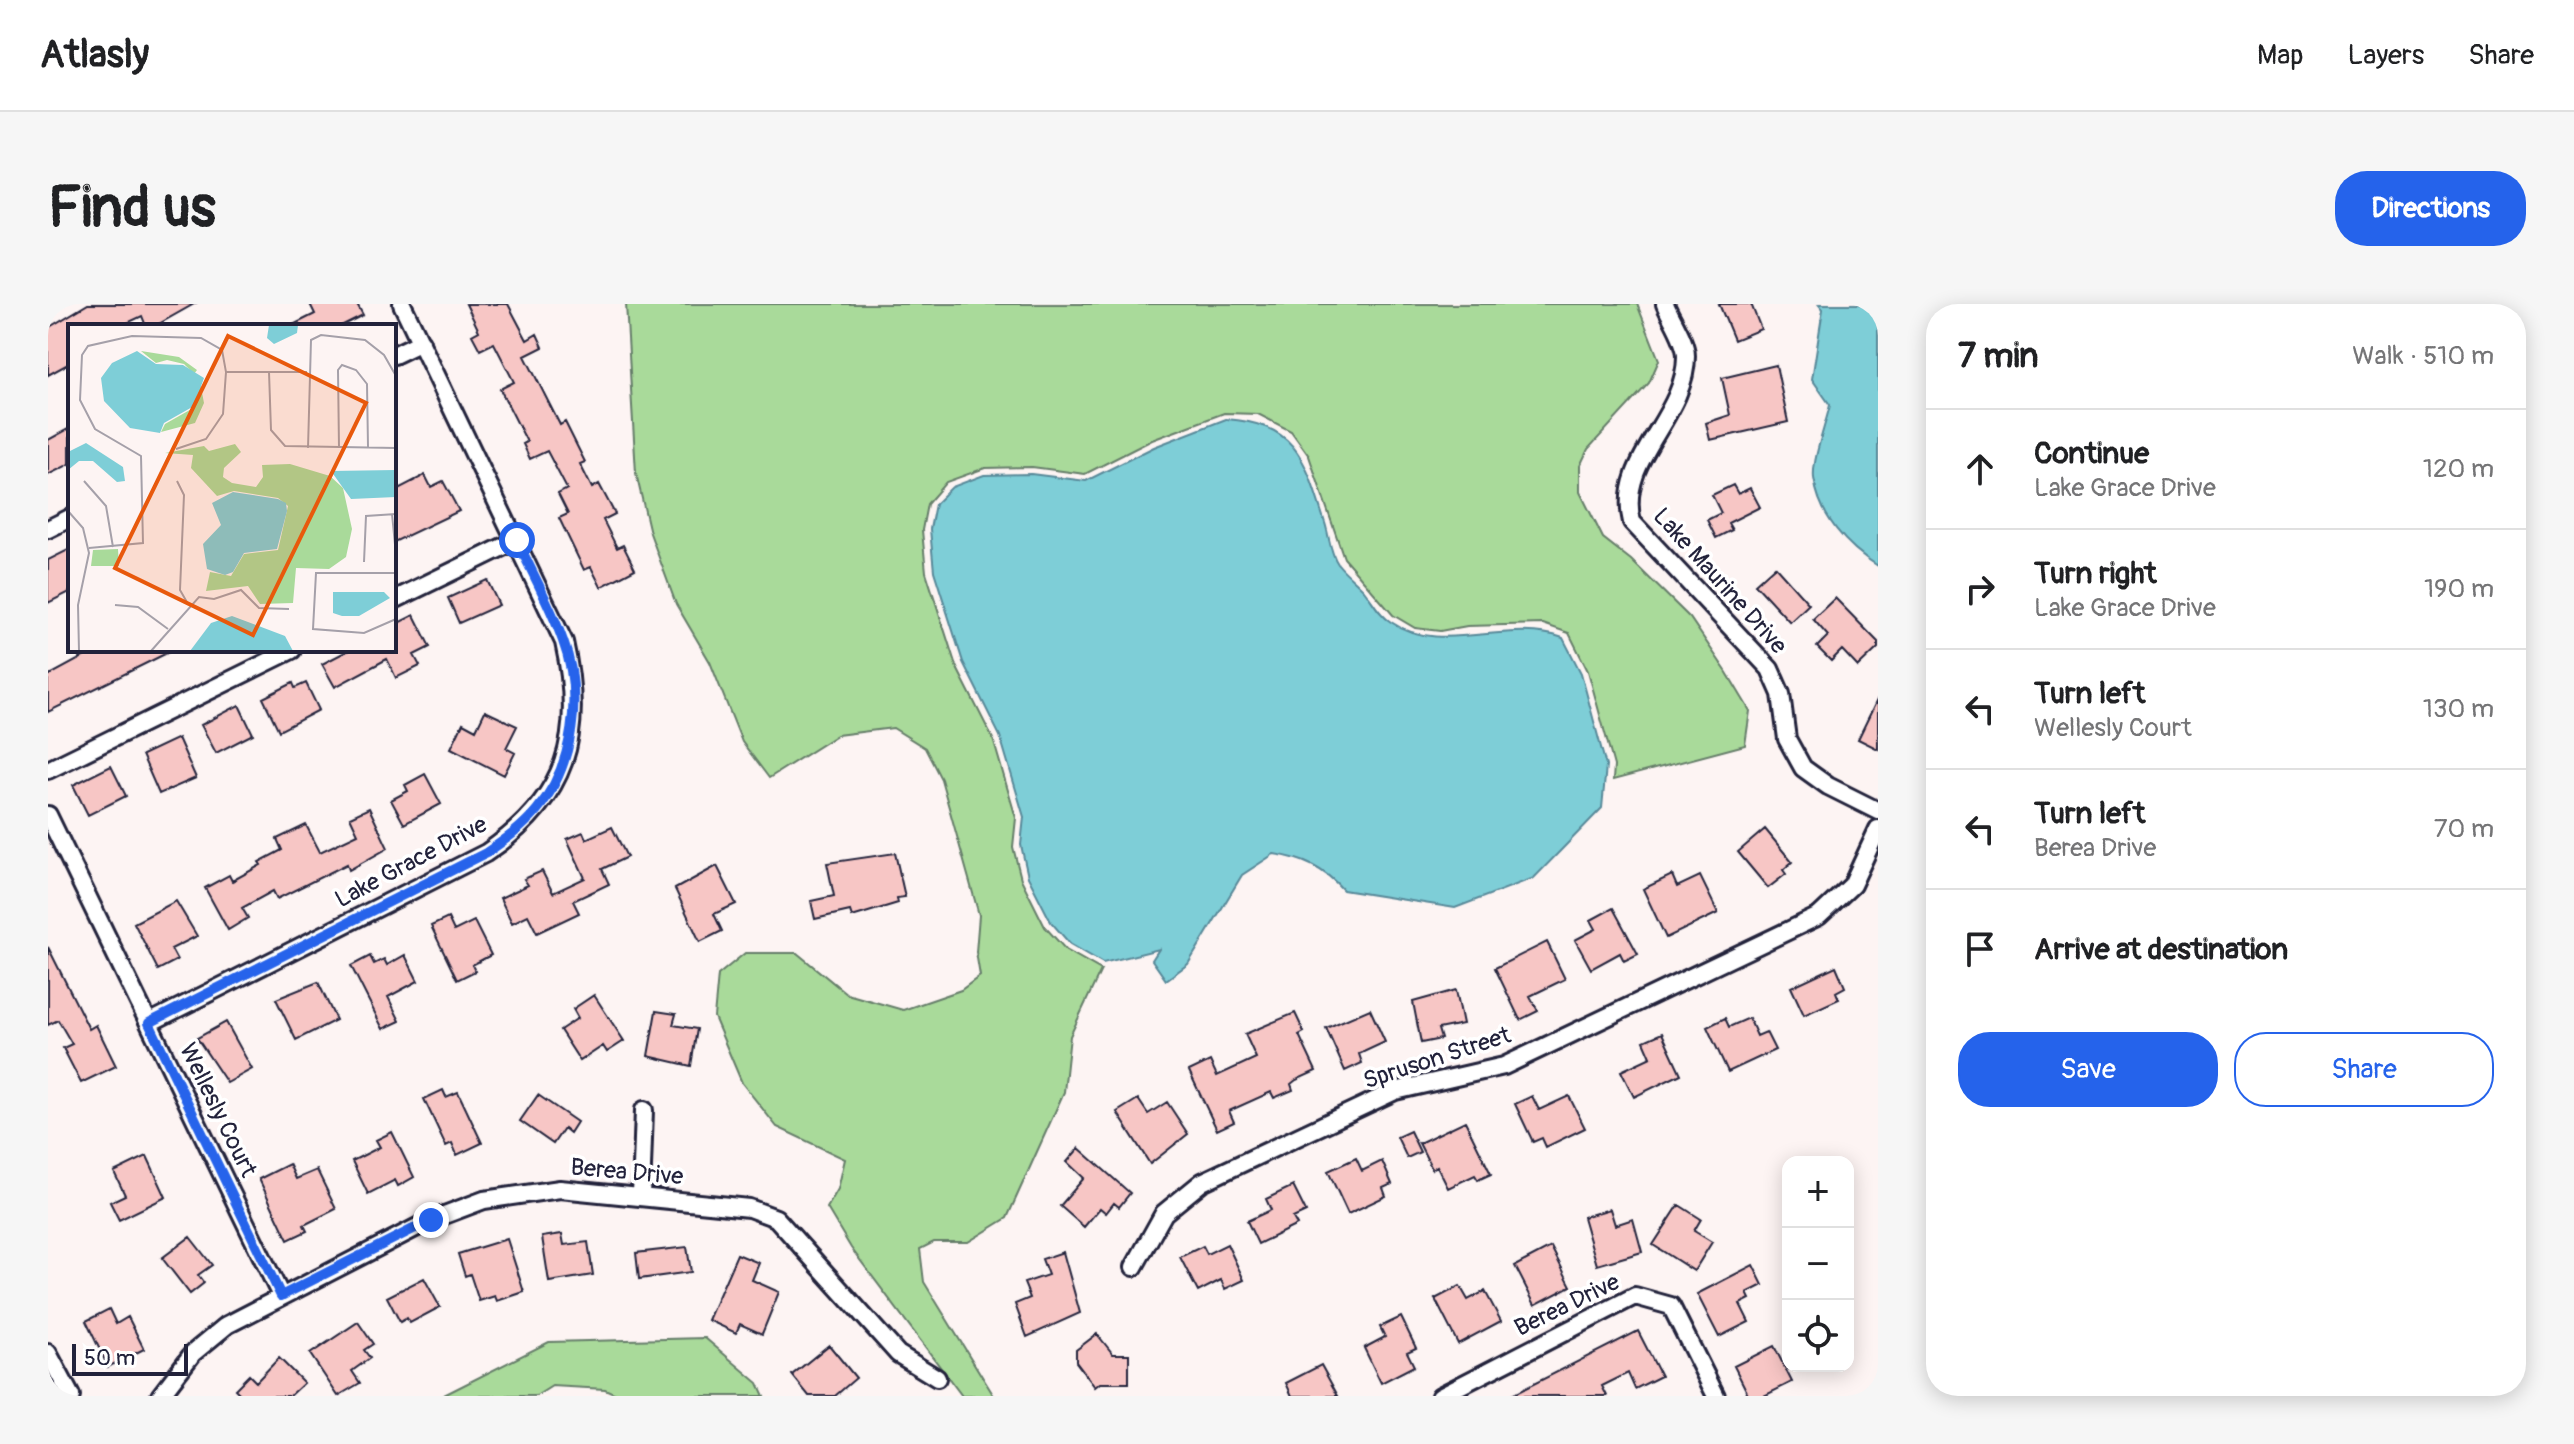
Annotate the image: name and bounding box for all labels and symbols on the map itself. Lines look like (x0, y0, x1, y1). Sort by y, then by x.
inset map (68, 324, 396, 652)
street label: Lake Maurine Drive (1647, 502, 1793, 660)
route start (499, 522, 535, 558)
street label: Lake Grace Drive (330, 810, 492, 914)
street label: Spruson Street (1360, 1020, 1515, 1095)
street label: Wellesly Court (173, 1038, 263, 1182)
street label: Berea Drive (569, 1153, 685, 1191)
route end (413, 1202, 449, 1238)
street label: Berea Drive (1510, 1267, 1624, 1343)
scale bar (72, 1340, 188, 1376)

